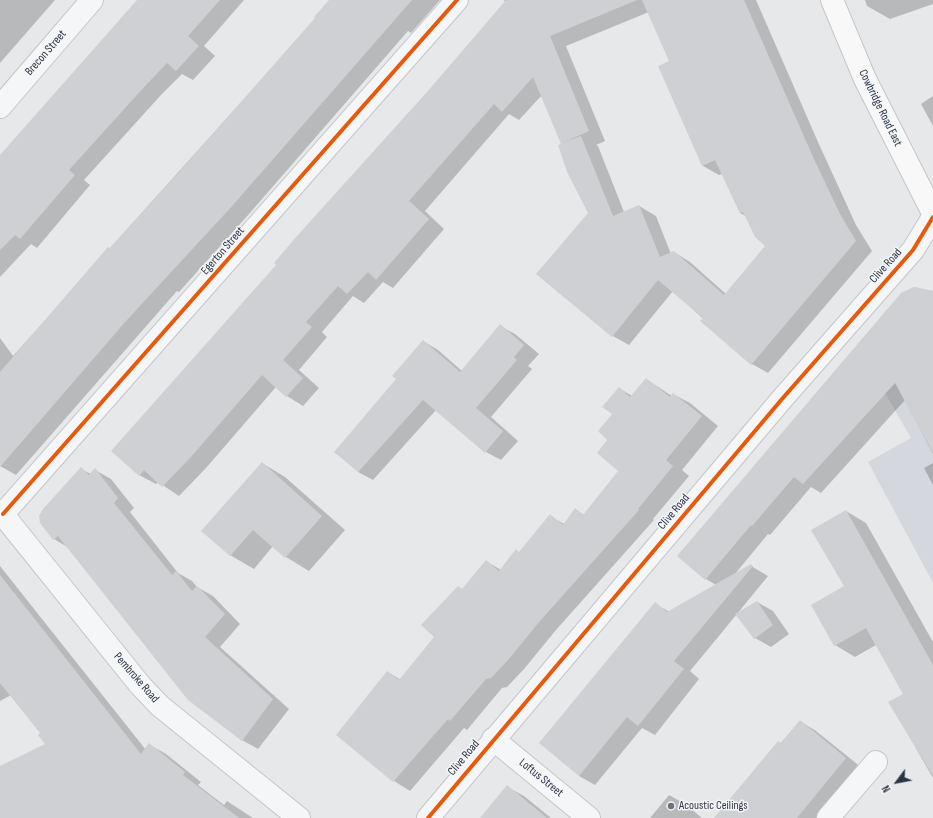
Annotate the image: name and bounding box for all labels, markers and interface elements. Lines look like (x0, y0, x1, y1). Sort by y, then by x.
street label: Brecon Street (22, 27, 70, 79)
street label: Cowbridge Road East (855, 67, 905, 149)
street label: Egerton Street (198, 224, 248, 278)
street label: Clive Road (867, 246, 905, 286)
street label: Clive Road (655, 491, 693, 533)
street label: Pembroke Road (110, 650, 162, 706)
street label: Clive Road (445, 737, 483, 779)
street label: Loftus Street (516, 756, 566, 800)
north arrow (877, 762, 917, 802)
text: N (879, 783, 893, 795)
place label: Acoustic Ceilings (679, 799, 748, 813)
marker: Acoustic Ceilings (666, 801, 676, 811)

